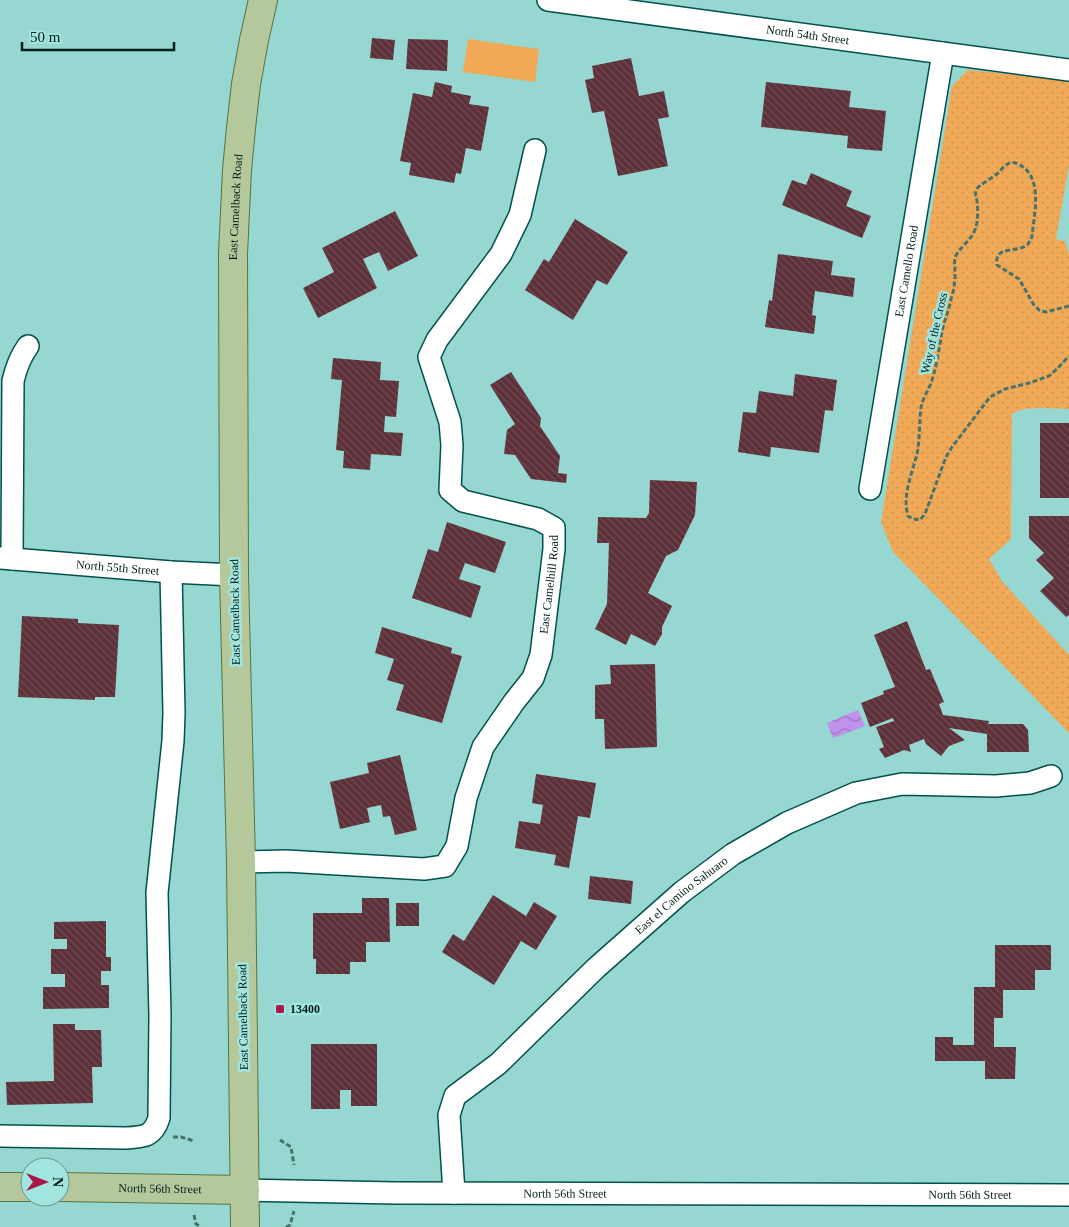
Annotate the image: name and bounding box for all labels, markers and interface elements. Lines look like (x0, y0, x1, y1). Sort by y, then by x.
scale bar (22, 20, 175, 52)
street label: North 54th Street (765, 22, 851, 47)
text: 50 m (30, 29, 61, 45)
street label: East Camelback Road (226, 154, 245, 260)
street label: East Camello Road (892, 224, 921, 318)
street label: Way of the Cross (918, 291, 950, 375)
street label: East Camelhill Road (537, 535, 561, 635)
street label: North 55th Street (75, 557, 160, 578)
street label: East Camelback Road (227, 559, 243, 665)
street label: East el Camino Sahuaro (632, 853, 730, 937)
street label: East Camelback Road (235, 964, 251, 1070)
place label: 13400 (290, 1002, 320, 1016)
marker: 13400 (274, 1003, 286, 1015)
north arrow (20, 1157, 70, 1207)
text: N (50, 1177, 65, 1187)
street label: North 56th Street (118, 1181, 202, 1196)
street label: North 56th Street (523, 1186, 607, 1201)
street label: North 56th Street (928, 1188, 1012, 1202)

